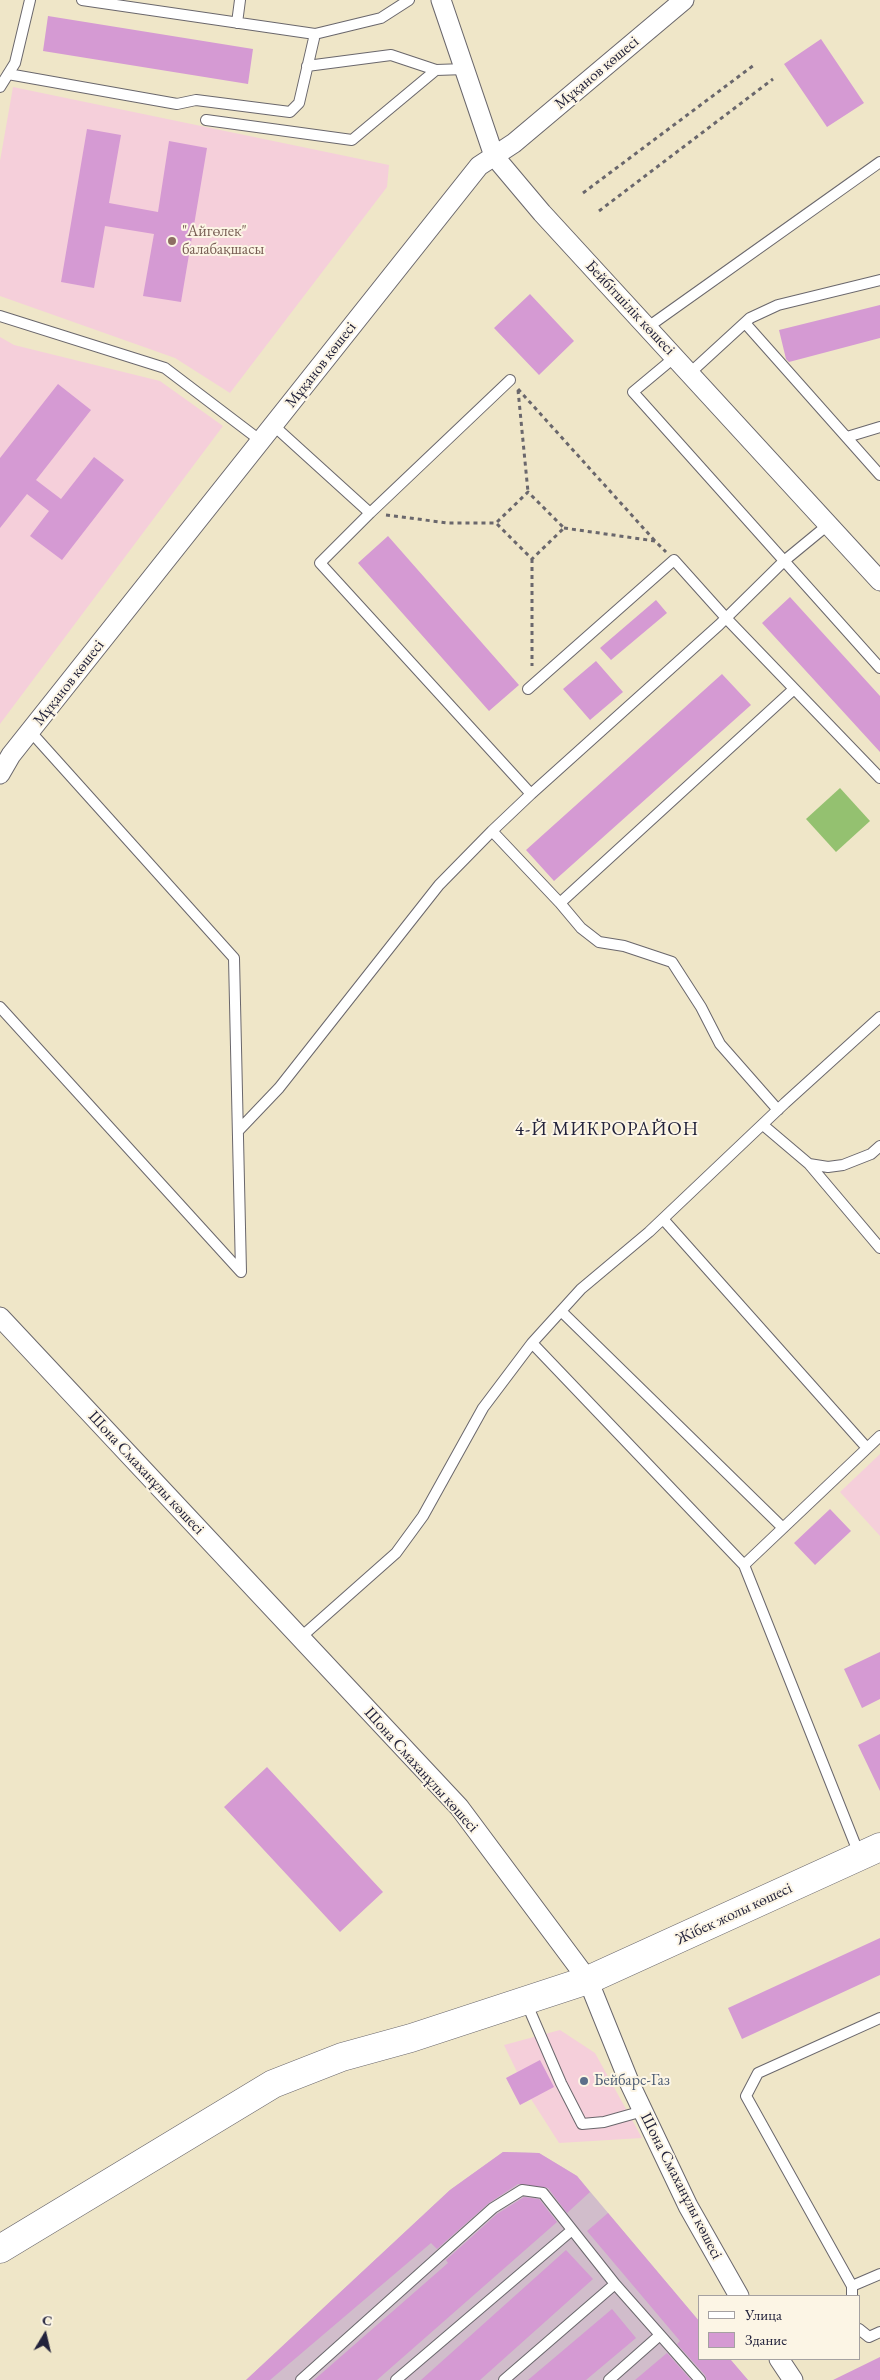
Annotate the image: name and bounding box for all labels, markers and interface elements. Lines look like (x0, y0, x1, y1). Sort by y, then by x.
street label: Мұқанов көшесі (551, 32, 643, 114)
place label: "Айгөлек" балабақшасы (182, 222, 264, 260)
marker: "Айгөлек" балабақшасы (166, 235, 178, 247)
street label: Бейбітшілік көшесі (581, 257, 679, 359)
street label: Мұқанов көшесі (282, 318, 360, 412)
street label: Мұқанов көшесі (30, 636, 108, 730)
district label: 4-Й МИКРОРАЙОН (513, 1119, 701, 1141)
street label: Шона Смаханұлы көшесі (84, 1407, 208, 1539)
street label: Шона Смаханұлы көшесі (360, 1704, 482, 1836)
street label: Жібек жолы көшесі (673, 1879, 795, 1949)
place label: Бейбарс-Газ (594, 2071, 670, 2091)
marker: Бейбарс-Газ (578, 2075, 590, 2087)
street label: Шона Смаханұлы көшесі (636, 2110, 726, 2262)
legend (698, 2295, 860, 2360)
text: Улица (745, 2305, 782, 2324)
north arrow (20, 2310, 70, 2360)
text: С (41, 2311, 54, 2330)
text: Здание (745, 2330, 787, 2349)

